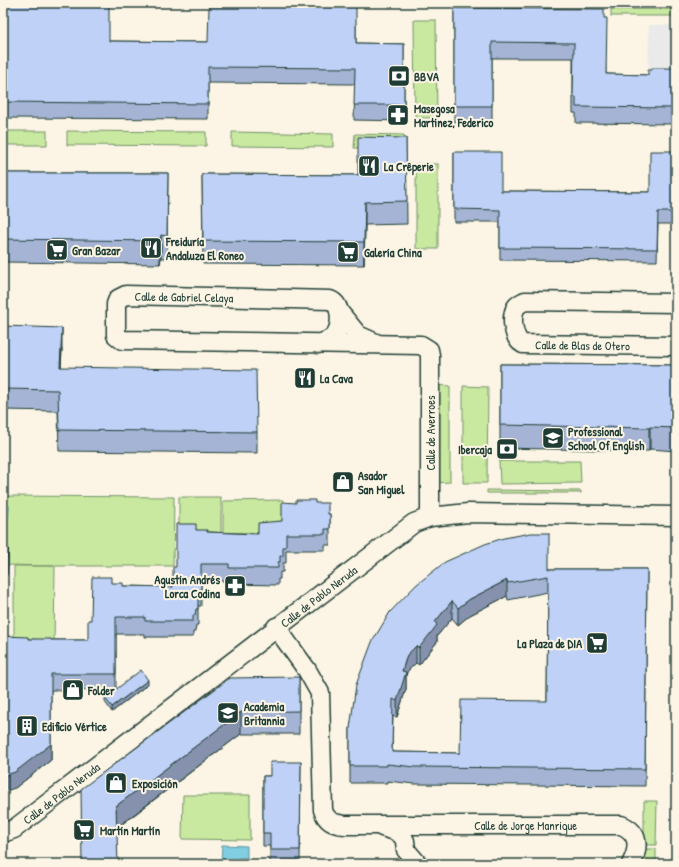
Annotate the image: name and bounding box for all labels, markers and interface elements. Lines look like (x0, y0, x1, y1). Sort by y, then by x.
bank icon: BBVA (386, 63, 412, 89)
place label: BBVA (414, 68, 439, 85)
place label: Masegosa Martinez, Federico (414, 100, 493, 131)
pharmacy icon: Masegosa Martinez, Federico (385, 102, 411, 128)
restaurant icon: La Crêperie (356, 153, 382, 179)
place label: La Crêperie (384, 158, 434, 176)
place label: Freiduría Andaluza El Roneo (165, 233, 244, 264)
restaurant icon: Freiduría Andaluza El Roneo (138, 235, 164, 261)
supermarket icon: Gran Bazar (44, 237, 70, 263)
supermarket icon: Galería China (335, 239, 361, 265)
place label: Gran Bazar (72, 242, 121, 259)
place label: Galería China (364, 244, 422, 261)
street label: Calle de Gabriel Celaya (135, 288, 234, 306)
street label: Calle de Blas de Otero (535, 336, 630, 354)
restaurant icon: La Cava (292, 365, 318, 391)
place label: La Cava (320, 370, 353, 387)
street label: Calle de Averroes (422, 395, 439, 471)
place label: Professional School Of English (568, 423, 645, 455)
school or university icon: Professional School Of English (540, 425, 566, 451)
bank icon: Ibercaja (494, 436, 520, 462)
place label: Ibercaja (458, 441, 492, 458)
place label: Asador San Miguel (358, 467, 405, 499)
shop icon: Asador San Miguel (330, 469, 356, 495)
street label: Calle de Pablo Neruda (277, 561, 361, 631)
place label: Agustín Andrés Lorca Codina (154, 571, 220, 602)
pharmacy icon: Agustín Andrés Lorca Codina (222, 573, 248, 599)
supermarket icon: La Plaza de DIA (584, 630, 610, 656)
place label: La Plaza de DIA (517, 635, 582, 652)
shop icon: Folder (60, 677, 86, 703)
place label: Folder (87, 682, 115, 699)
place label: Academia Britannia (244, 698, 285, 729)
school or university icon: Academia Britannia (215, 700, 241, 726)
building icon: Edificio Vértice (14, 713, 40, 739)
place label: Edificio Vértice (42, 718, 107, 735)
street label: Calle de Pablo Neruda (19, 758, 103, 828)
shop icon: Exposición (103, 770, 129, 796)
place label: Exposición (132, 775, 178, 793)
supermarket icon: Martín Martín (71, 817, 97, 843)
street label: Calle de Jorge Manrique (474, 817, 577, 834)
place label: Martín Martín (100, 822, 161, 839)

